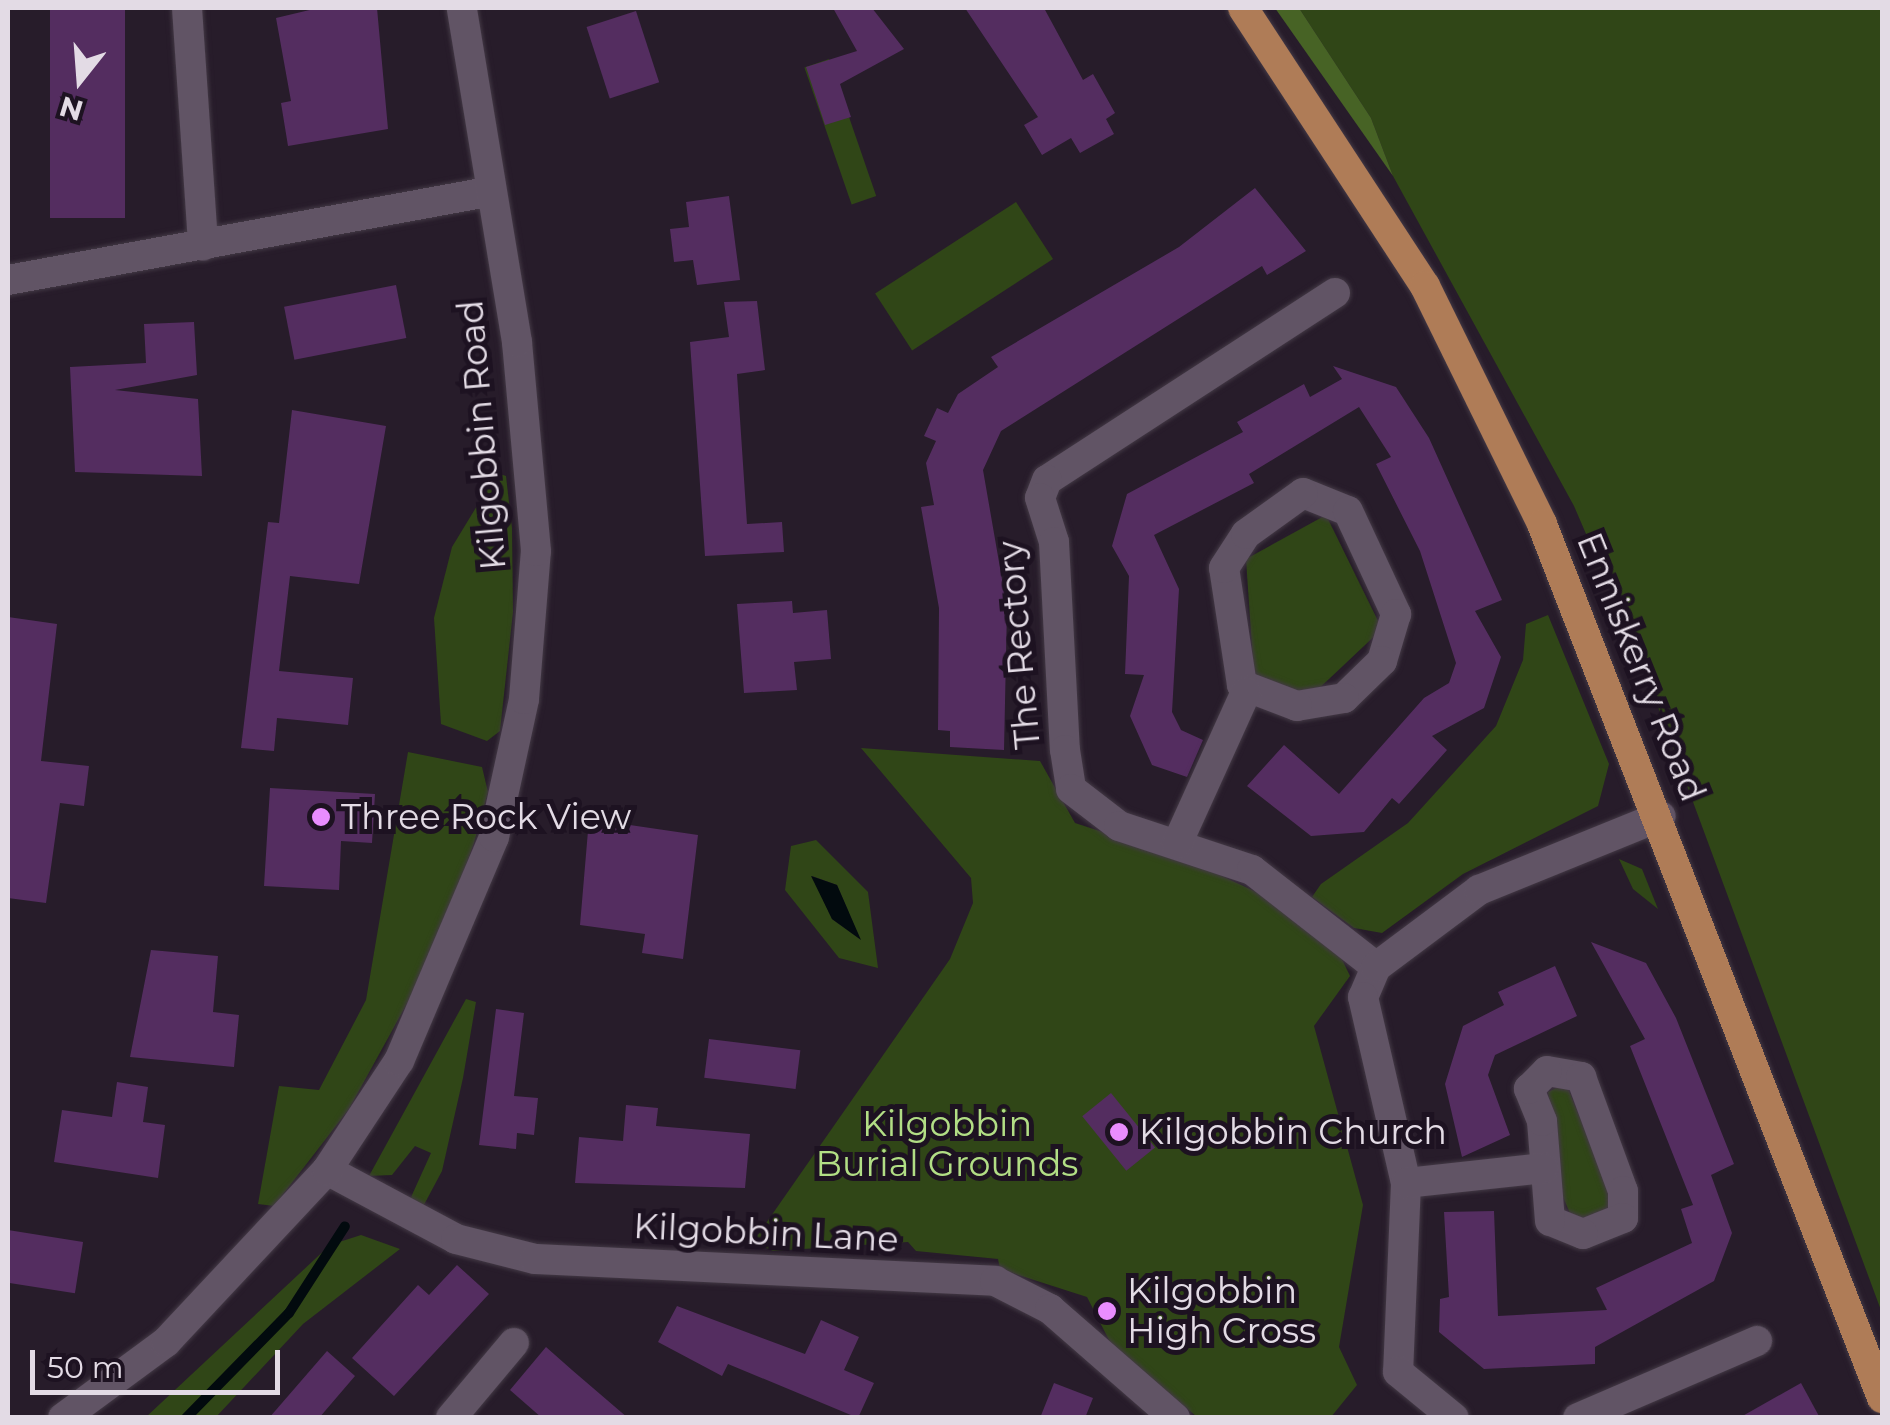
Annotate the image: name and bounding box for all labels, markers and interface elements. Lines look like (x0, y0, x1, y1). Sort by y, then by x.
north arrow (30, 30, 130, 130)
text: N (55, 89, 87, 128)
street label: Kilgobbin Road (449, 298, 515, 572)
street label: Enniskerry Road (1568, 527, 1714, 807)
street label: The Rectory (989, 539, 1049, 751)
place label: Three Rock View (341, 796, 631, 838)
marker: Three Rock View (310, 806, 332, 828)
park label: Kilgobbin Burial Grounds (816, 1103, 1078, 1185)
place label: Kilgobbin Church (1139, 1111, 1447, 1153)
marker: Kilgobbin Church (1108, 1121, 1130, 1143)
street label: Kilgobbin Lane (632, 1205, 900, 1261)
place label: Kilgobbin High Cross (1127, 1270, 1316, 1352)
marker: Kilgobbin High Cross (1096, 1300, 1118, 1322)
scale bar (35, 1330, 285, 1392)
text: 50 m (47, 1349, 124, 1386)

